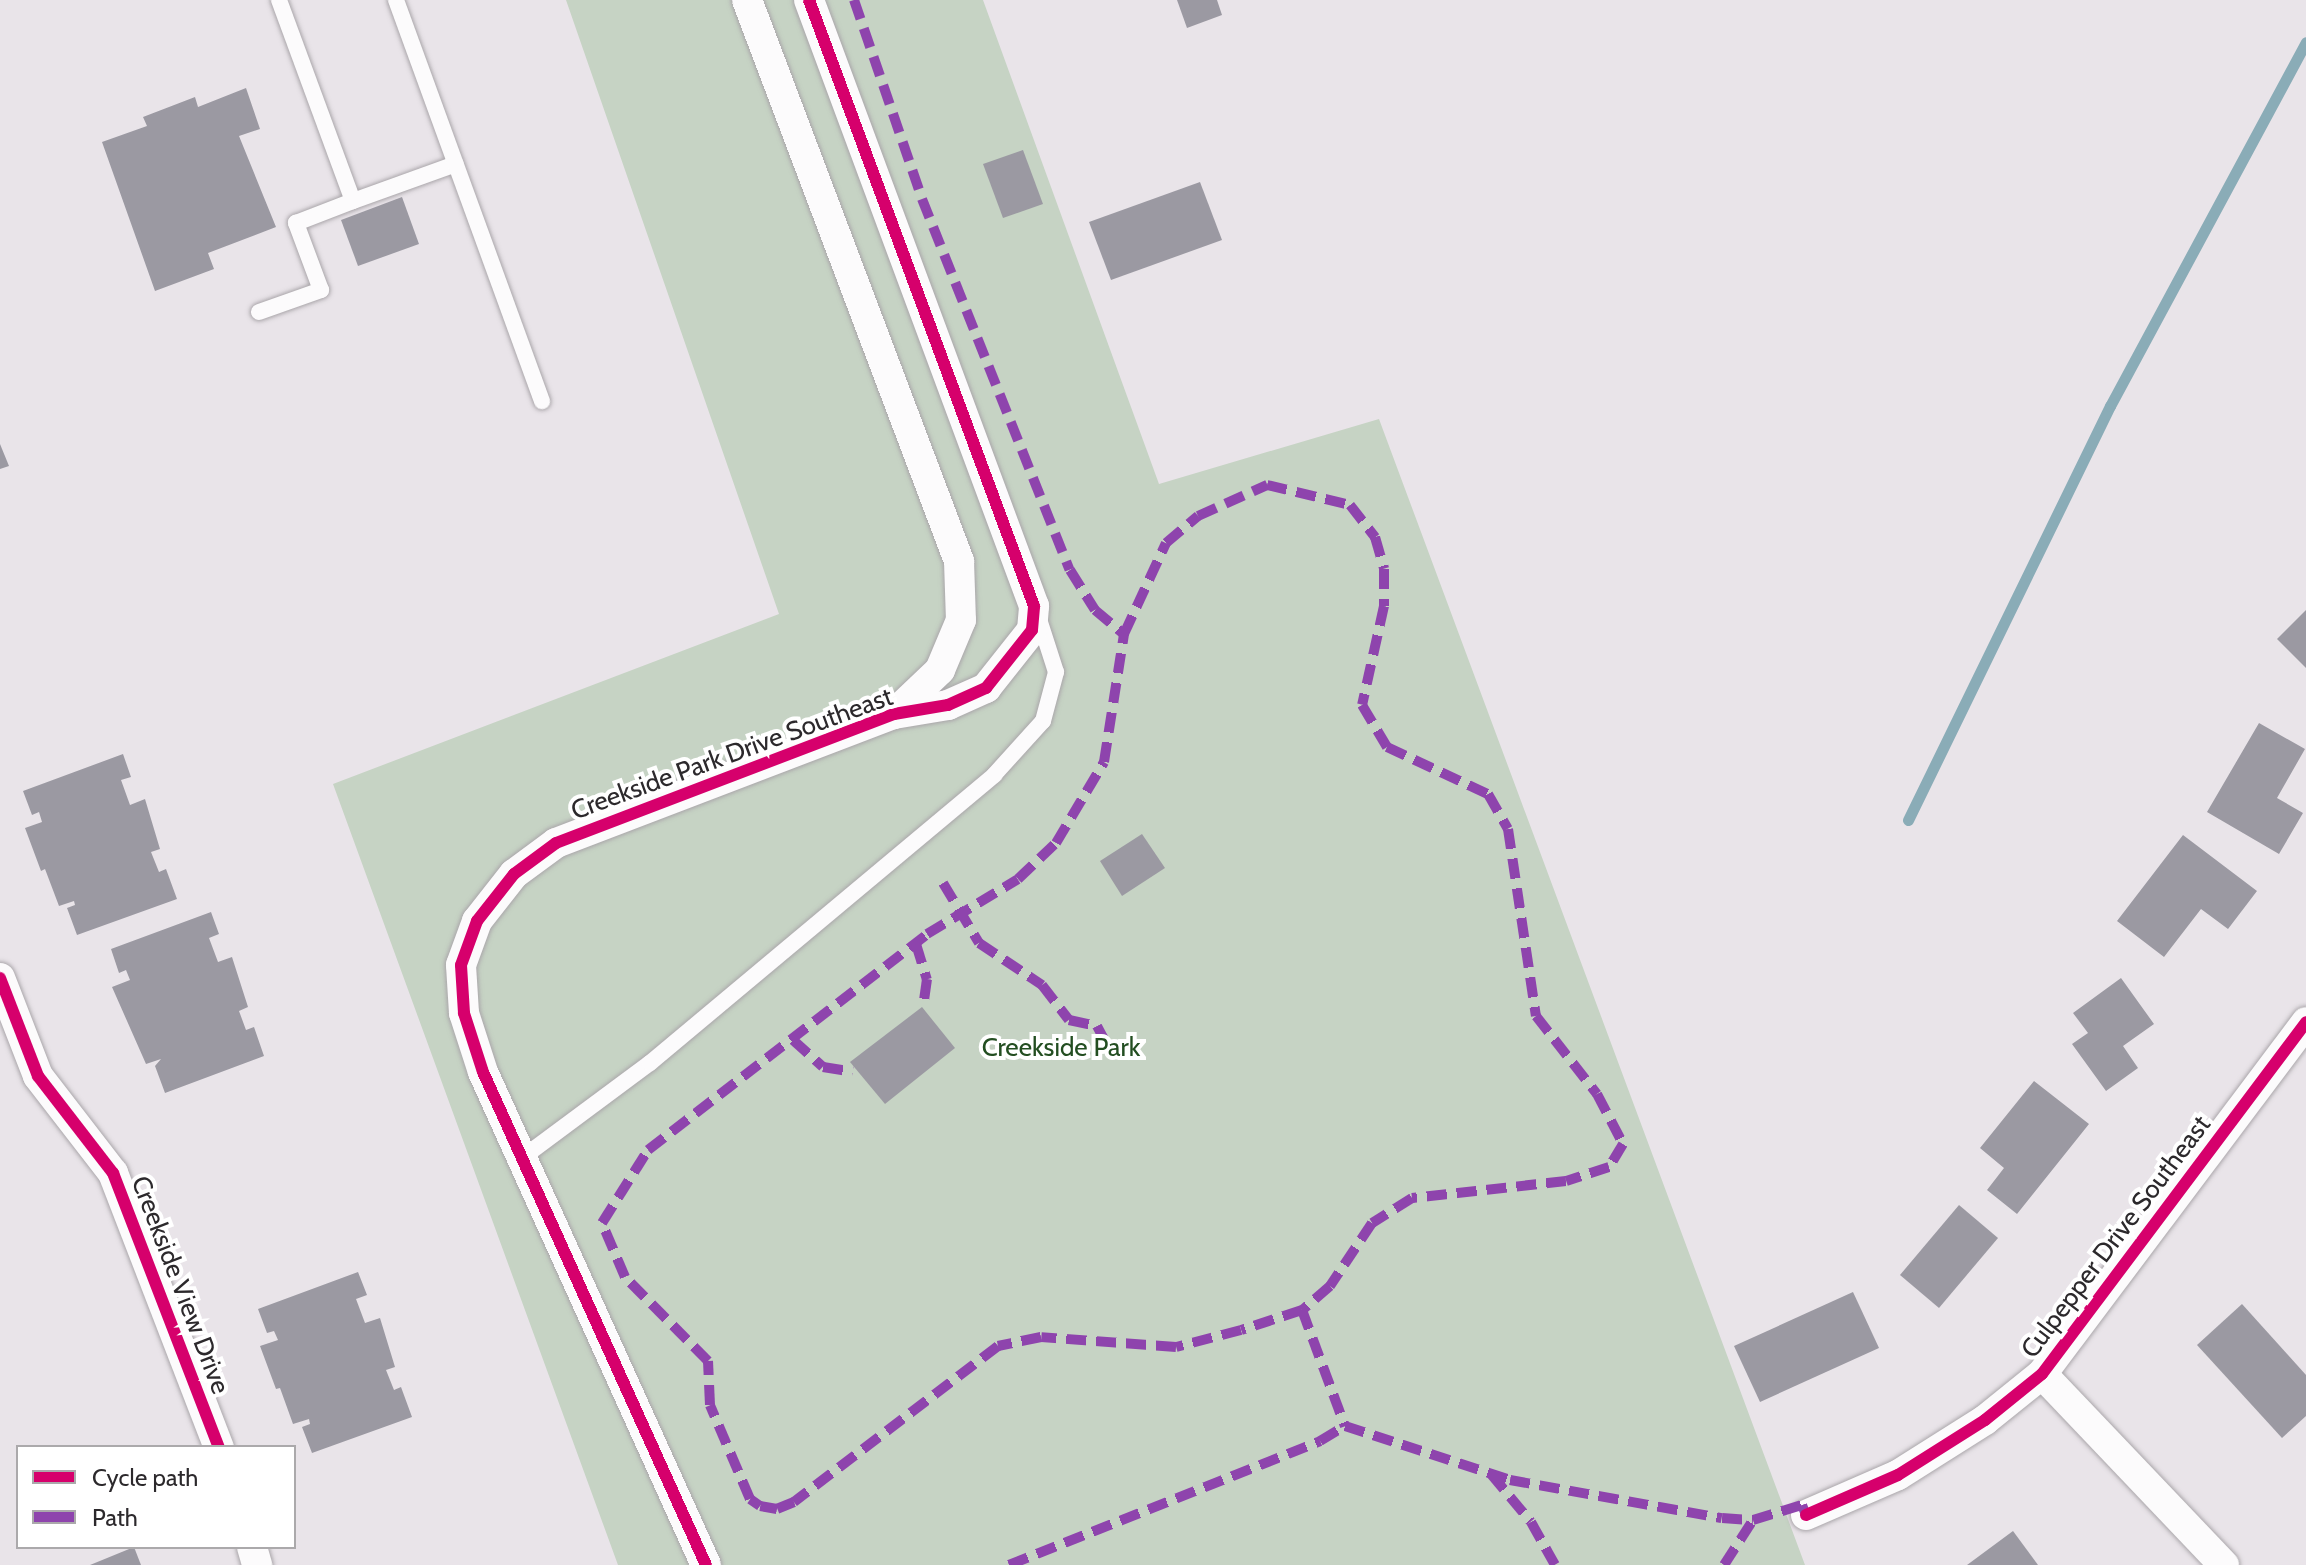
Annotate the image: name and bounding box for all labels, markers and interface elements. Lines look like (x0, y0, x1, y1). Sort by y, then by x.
street label: Creekside Park Drive Southeast (567, 681, 897, 827)
park label: Creekside Park (982, 1032, 1140, 1064)
street label: Culpepper Drive Southeast (2015, 1110, 2217, 1364)
street label: Creekside View Drive (124, 1172, 236, 1398)
legend (16, 1445, 296, 1549)
text: Cycle path (92, 1463, 198, 1492)
text: Path (92, 1503, 138, 1532)

